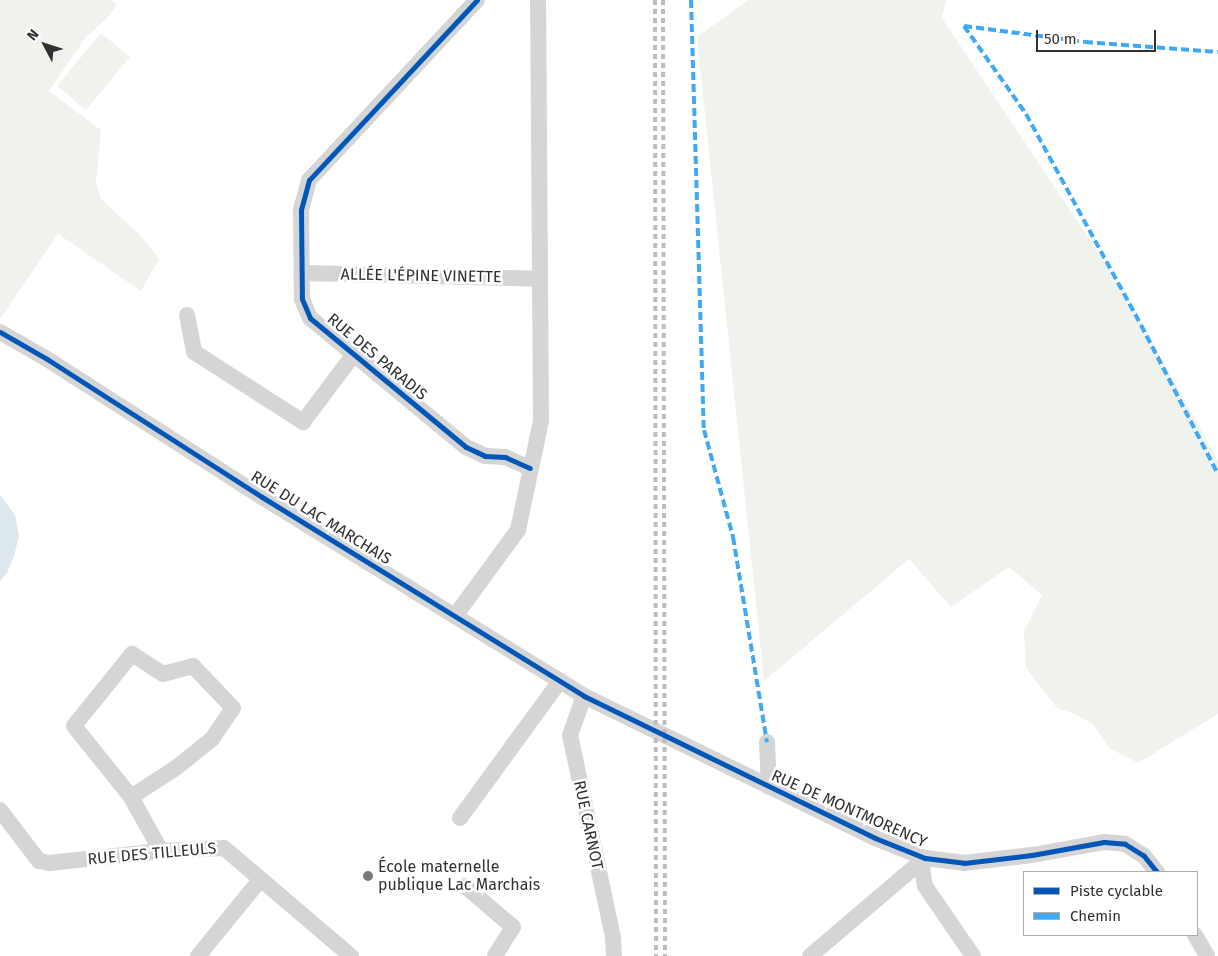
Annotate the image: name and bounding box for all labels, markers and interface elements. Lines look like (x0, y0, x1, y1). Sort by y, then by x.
north arrow (20, 20, 70, 70)
scale bar (1038, 20, 1158, 52)
text: N (24, 26, 43, 44)
text: 50 m (1044, 30, 1077, 48)
street label: ALLÉE L'ÉPINE VINETTE (340, 265, 502, 287)
street label: RUE DES PARADIS (323, 310, 431, 404)
street label: RUE DU LAC MARCHAIS (247, 467, 395, 569)
street label: RUE DE MONTMORENCY (768, 766, 930, 852)
street label: RUE CARNOT (569, 779, 607, 871)
street label: RUE DES TILLEULS (87, 839, 217, 869)
place label: École maternelle publique Lac Marchais (378, 857, 540, 895)
marker: École maternelle publique Lac Marchais (362, 870, 374, 882)
legend (1023, 871, 1198, 936)
text: Piste cyclable (1070, 882, 1163, 900)
text: Chemin (1070, 907, 1121, 925)

